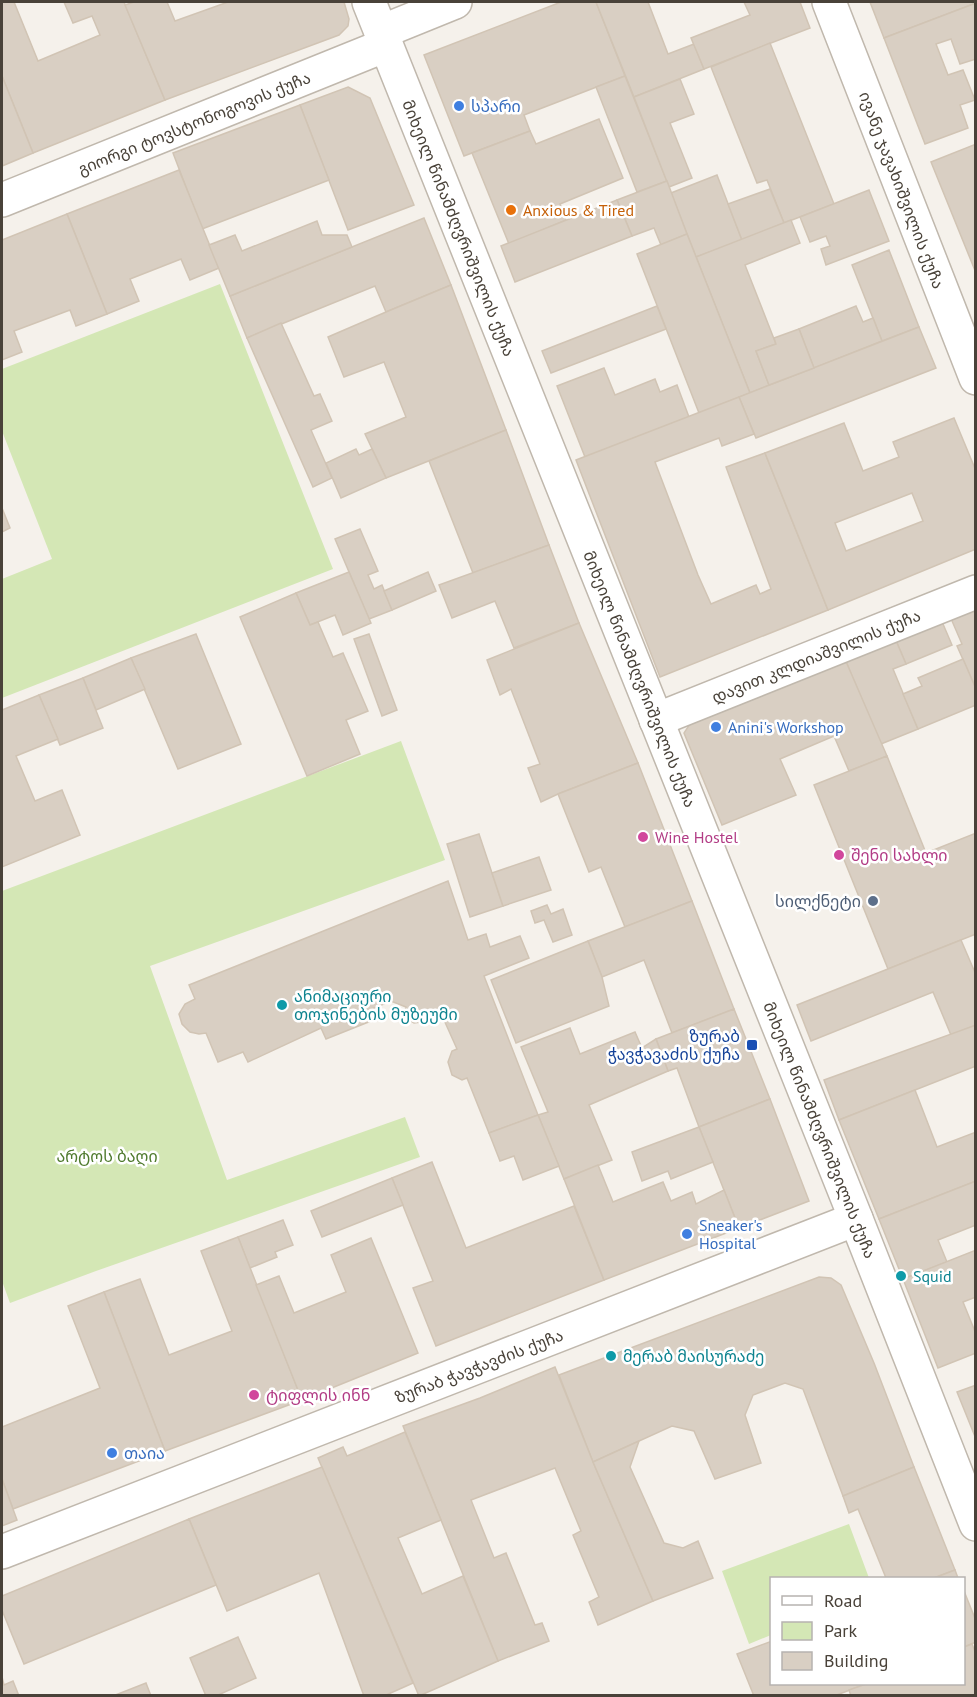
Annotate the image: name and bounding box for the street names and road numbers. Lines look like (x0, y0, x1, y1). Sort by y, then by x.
street label: გიორგი ტოვსტონოგოვის ქუჩა (75, 67, 313, 179)
street label: ივანე ჯავახიშვილის ქუჩა (854, 88, 949, 292)
street label: მიხეილ წინამძღვრიშვილის ქუჩა (397, 97, 520, 360)
street label: მიხეილ წინამძღვრიშვილის ქუჩა (578, 548, 701, 811)
street label: დავით კლდიაშვილის ქუჩა (709, 605, 924, 708)
street label: მიხეილ წინამძღვრიშვილის ქუჩა (758, 999, 881, 1262)
street label: ზურაბ ჭავჭავძის ქუჩა (392, 1325, 566, 1407)

